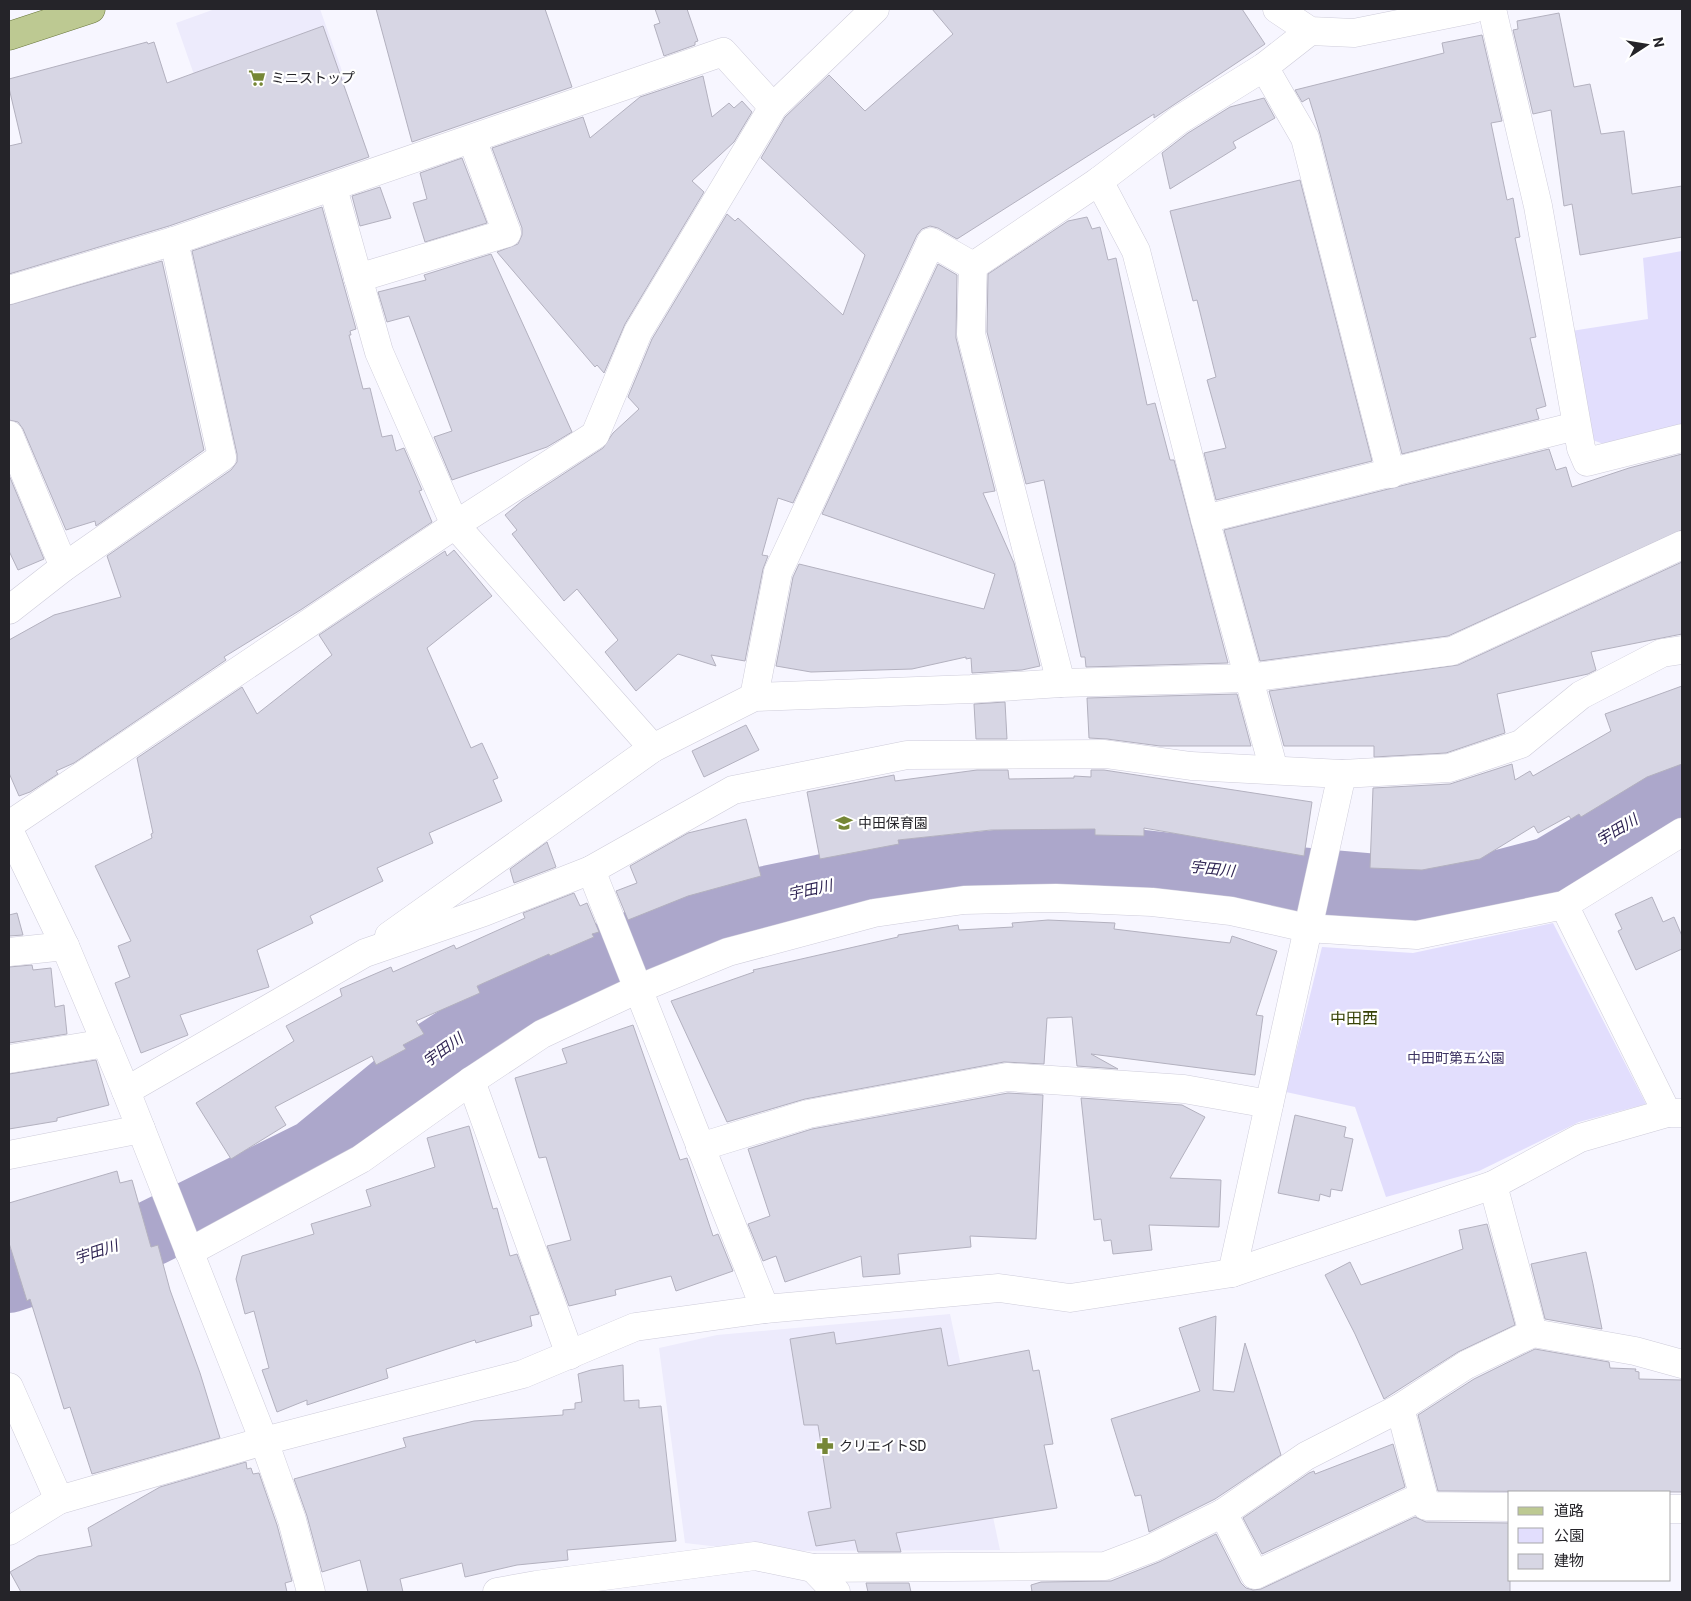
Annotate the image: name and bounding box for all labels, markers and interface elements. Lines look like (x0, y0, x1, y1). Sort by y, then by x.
north arrow (1621, 20, 1671, 70)
text: N (1650, 36, 1668, 49)
supermarket icon: ミニストップ (247, 68, 267, 88)
place label: ミニストップ (271, 70, 355, 86)
water label: 宇田川 (1593, 810, 1643, 849)
school or university icon: 中田保育園 (834, 813, 854, 833)
place label: 中田保育園 (858, 815, 928, 831)
water label: 宇田川 (1189, 858, 1237, 881)
water label: 宇田川 (786, 876, 836, 903)
district label: 中田西 (1330, 1009, 1378, 1028)
water label: 宇田川 (420, 1028, 468, 1071)
park label: 中田町第五公園 (1407, 1050, 1505, 1066)
water label: 宇田川 (72, 1236, 122, 1268)
pharmacy icon: クリエイトSD (815, 1436, 835, 1456)
place label: クリエイトSD (839, 1438, 927, 1454)
legend (1508, 1491, 1671, 1581)
text: 道路 (1554, 1502, 1584, 1520)
text: 公園 (1554, 1527, 1584, 1545)
text: 建物 (1554, 1552, 1584, 1570)

